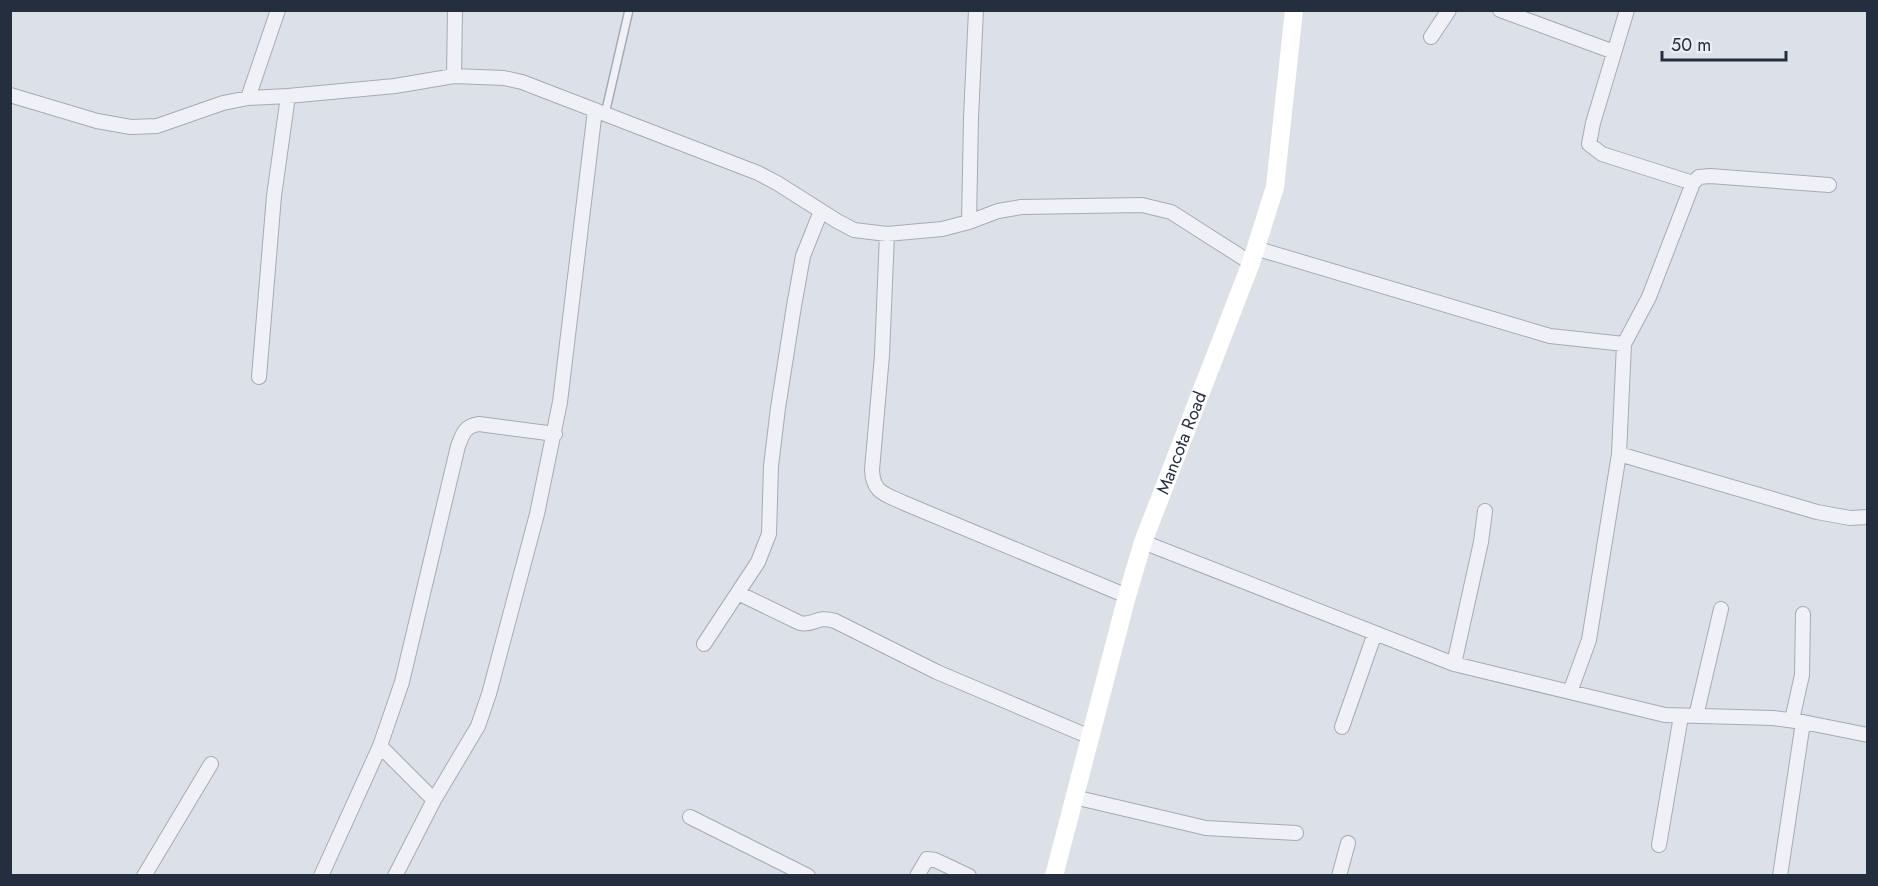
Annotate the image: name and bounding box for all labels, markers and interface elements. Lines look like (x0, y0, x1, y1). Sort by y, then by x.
scale bar (1662, 24, 1786, 62)
text: 50 m (1671, 32, 1711, 58)
street label: Mancota Road (1150, 388, 1213, 498)

